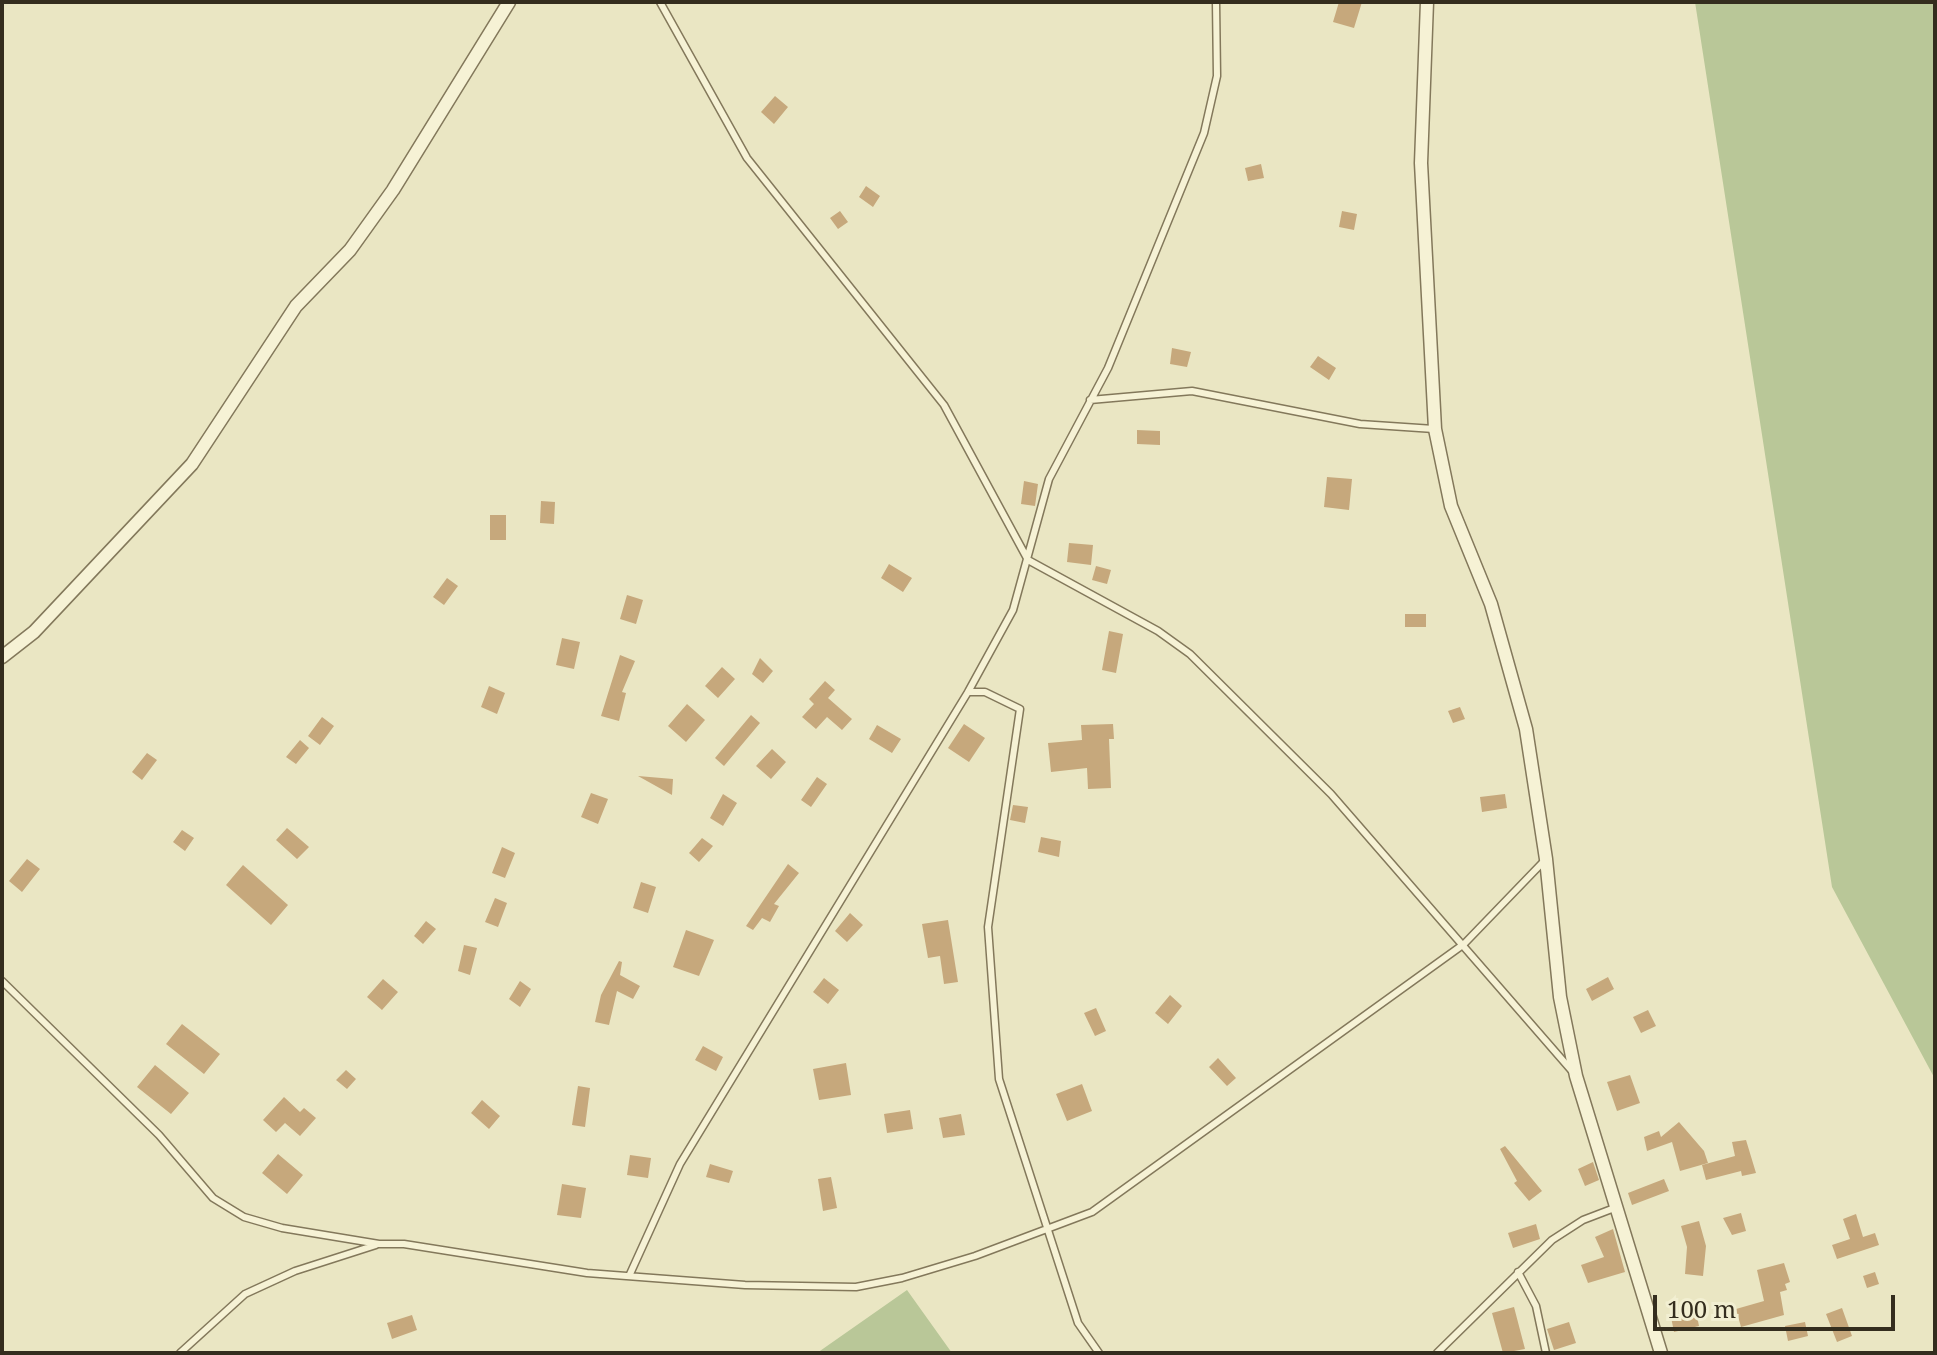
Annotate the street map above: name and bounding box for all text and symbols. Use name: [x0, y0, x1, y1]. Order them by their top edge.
scale bar: [1657, 1279, 1899, 1329]
text: 100 m: [1667, 1292, 1736, 1325]

